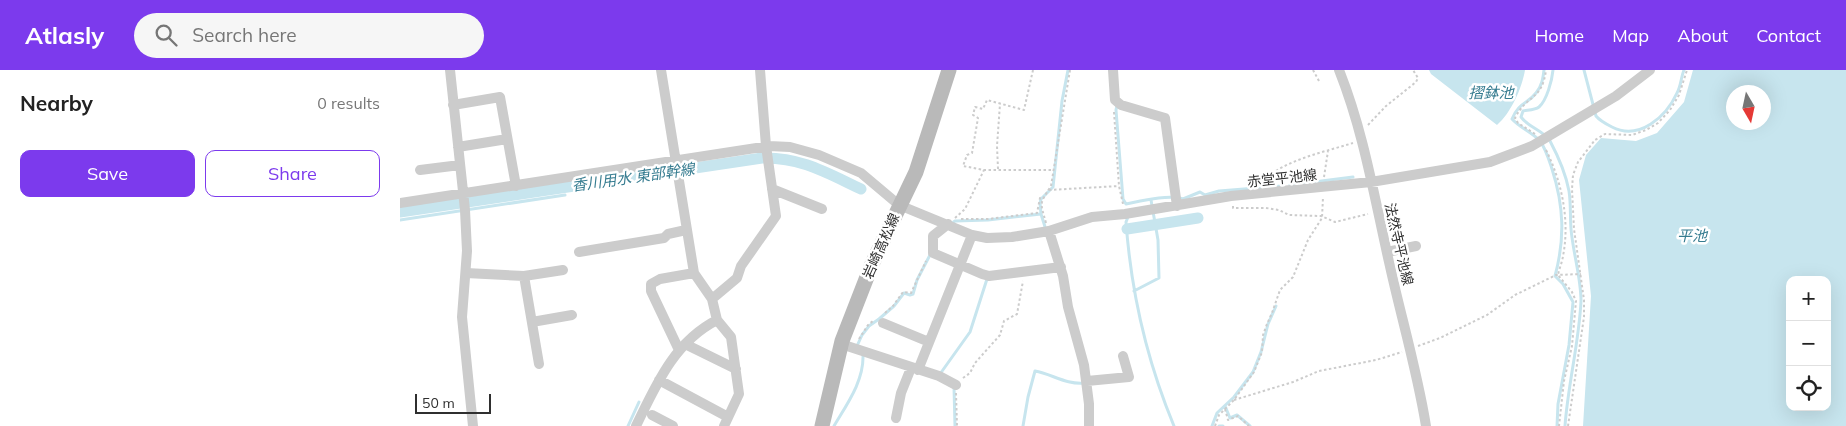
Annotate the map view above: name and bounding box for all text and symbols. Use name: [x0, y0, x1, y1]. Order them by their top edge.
search box: [134, 13, 484, 58]
text: Atlasly: [25, 20, 104, 50]
icon: search: [152, 21, 180, 49]
text: Search here: [192, 23, 297, 47]
text: Home: [1534, 24, 1584, 47]
text: Map: [1612, 24, 1649, 47]
text: About: [1677, 24, 1728, 47]
text: Contact: [1756, 24, 1821, 47]
water label: 摺鉢池: [1468, 83, 1515, 102]
north arrow: [1726, 85, 1771, 130]
text: Nearby: [20, 90, 93, 116]
text: 0 results: [317, 93, 380, 113]
button: Save: [20, 150, 195, 197]
button: Share: [205, 150, 380, 197]
water label: 香川用水 東部幹線: [570, 159, 698, 195]
street label: 赤堂平池線: [1246, 165, 1318, 191]
street label: 法然寺平池線: [1381, 201, 1417, 287]
street label: 岩崎高松線: [859, 210, 903, 282]
water label: 平池: [1677, 226, 1709, 245]
map controls: [1786, 276, 1831, 411]
button: +: [1786, 276, 1831, 321]
button: −: [1786, 321, 1831, 366]
button: locate: [1786, 366, 1831, 411]
scale bar: [415, 391, 491, 414]
text: 50 m: [422, 394, 455, 412]

